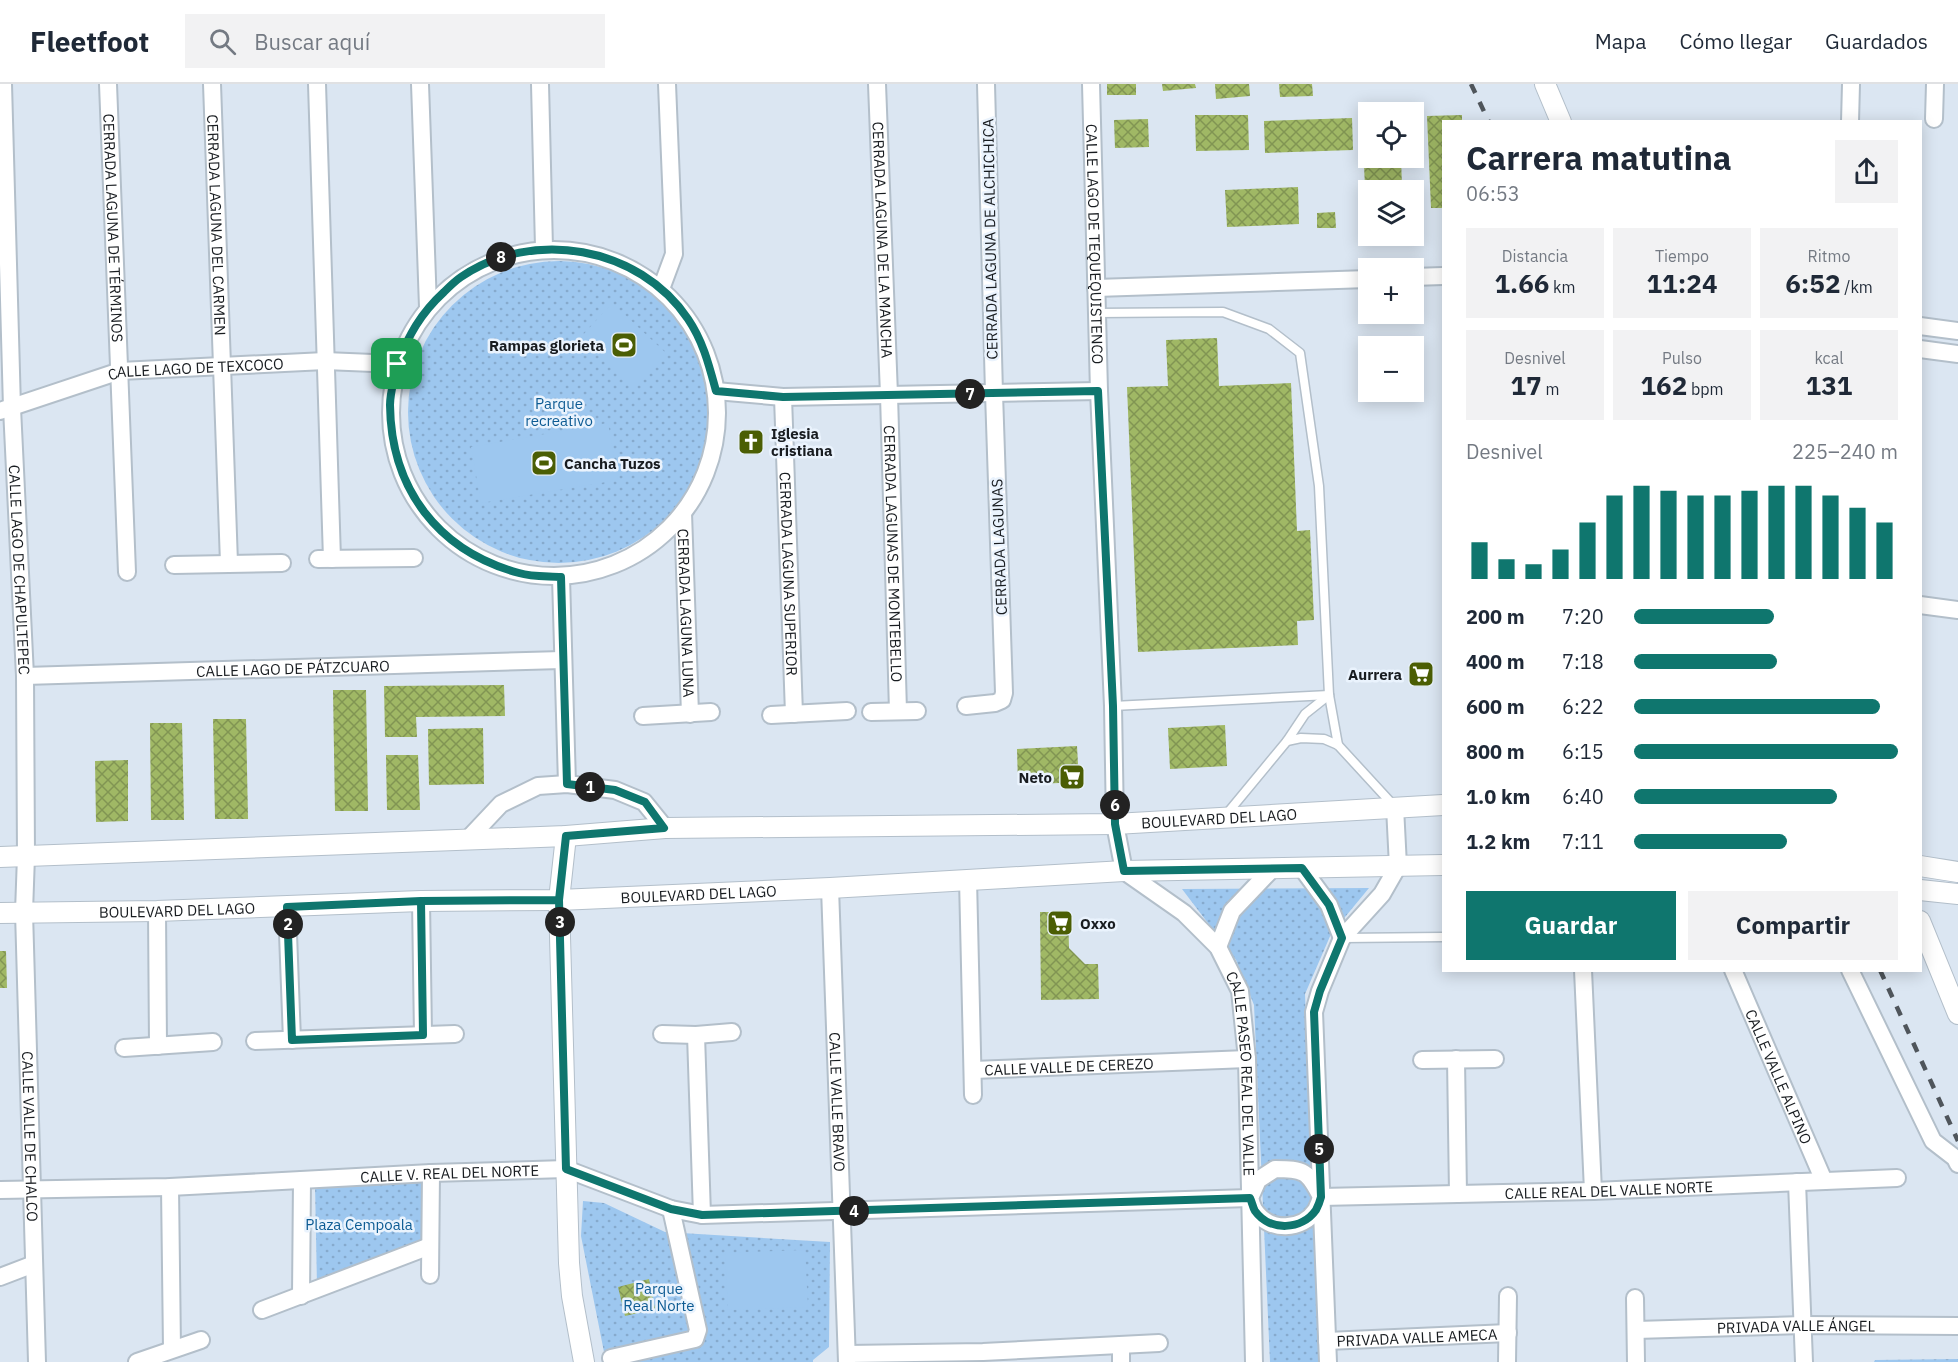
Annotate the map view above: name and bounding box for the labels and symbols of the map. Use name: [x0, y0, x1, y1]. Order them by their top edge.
street label: CERRADA LAGUNA DE TÉRMINOS: [100, 113, 128, 343]
street label: CERRADA LAGUNA DEL CARMEN: [204, 114, 230, 336]
street label: CERRADA LAGUNA DE ALCHICHICA: [978, 118, 1002, 360]
street label: CERRADA LAGUNA DE LA MANCHA: [869, 121, 897, 359]
street label: CALLE LAGO DE TEQUEQUISTENCO: [1083, 124, 1108, 364]
pin: 8: [486, 242, 516, 272]
sports icon: Rampas glorieta: [609, 330, 639, 360]
place label: Rampas glorieta: [489, 336, 604, 355]
pin: [371, 338, 422, 389]
street label: CALLE LAGO DE TEXCOCO: [105, 354, 284, 384]
pin: 7: [955, 379, 985, 409]
park label: Parque recreativo: [525, 394, 593, 430]
place label: Iglesia cristiana: [771, 424, 833, 460]
street label: CERRADA LAGUNAS DE MONTEBELLO: [880, 425, 907, 683]
church icon: Iglesia cristiana: [736, 427, 766, 457]
sports icon: Cancha Tuzos: [529, 448, 559, 478]
place label: Cancha Tuzos: [564, 454, 661, 473]
street label: CALLE LAGO DE CHAPULTEPEC: [5, 464, 34, 675]
street label: CERRADA LAGUNA SUPERIOR: [776, 472, 802, 676]
street label: CERRADA LAGUNAS: [987, 478, 1011, 616]
street label: CERRADA LAGUNA LUNA: [674, 528, 699, 698]
street label: CALLE LAGO DE PÁTZCUARO: [196, 656, 390, 680]
supermarket icon: Aurrera: [1406, 659, 1436, 689]
place label: Aurrera: [1348, 665, 1402, 684]
supermarket icon: Neto: [1057, 762, 1087, 792]
place label: Neto: [1019, 768, 1052, 787]
pin: 1: [575, 772, 605, 802]
pin: 6: [1100, 790, 1130, 820]
street label: BOULEVARD DEL LAGO: [1141, 804, 1298, 832]
street label: BOULEVARD DEL LAGO: [620, 881, 777, 907]
street label: BOULEVARD DEL LAGO: [99, 898, 255, 921]
pin: 3: [545, 907, 575, 937]
supermarket icon: Oxxo: [1045, 908, 1075, 938]
pin: 2: [273, 909, 303, 939]
place label: Oxxo: [1080, 914, 1116, 933]
street label: CALLE PASEO REAL DEL VALLE: [1222, 968, 1259, 1176]
street label: CALLE VALLE ALPINO: [1741, 1006, 1816, 1147]
street label: CALLE VALLE BRAVO: [826, 1032, 850, 1172]
street label: CALLE VALLE DE CHALCO: [19, 1051, 42, 1222]
street label: CALLE VALLE DE CEREZO: [984, 1053, 1154, 1079]
pin: 5: [1304, 1134, 1334, 1164]
street label: CALLE V. REAL DEL NORTE: [360, 1160, 539, 1186]
street label: CALLE REAL DEL VALLE NORTE: [1504, 1176, 1713, 1202]
pin: 4: [839, 1196, 869, 1226]
park label: Plaza Cempoala: [305, 1215, 413, 1234]
park label: Parque Real Norte: [623, 1279, 695, 1315]
street label: PRIVADA VALLE ÁNGEL: [1716, 1315, 1876, 1337]
street label: PRIVADA VALLE AMECA: [1336, 1324, 1498, 1350]

